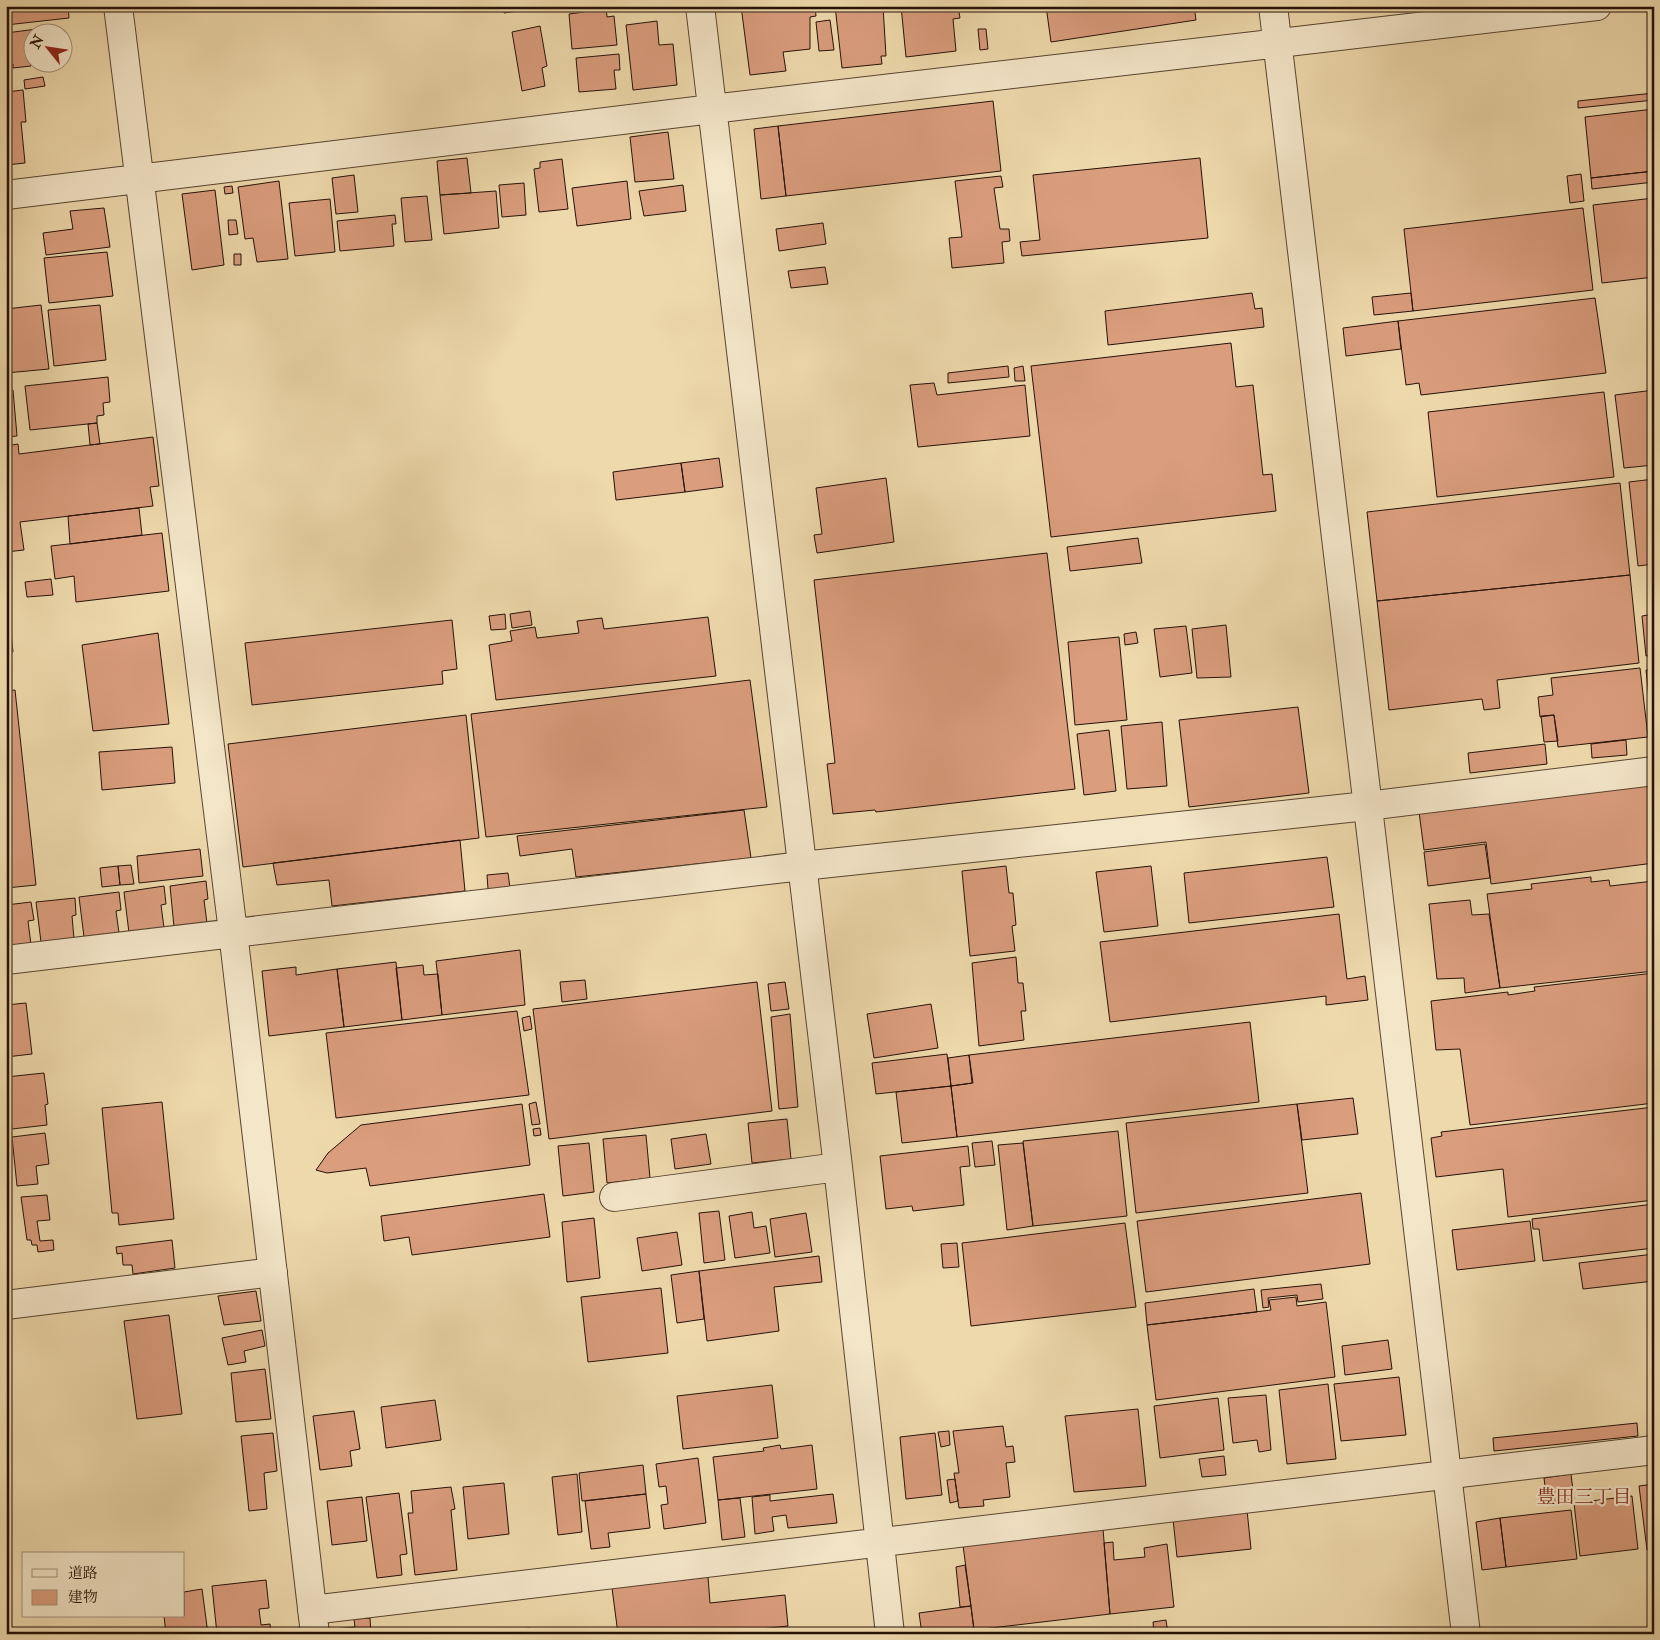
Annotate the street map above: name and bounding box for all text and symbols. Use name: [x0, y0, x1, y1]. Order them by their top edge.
north arrow: [22, 22, 72, 72]
text: N: [26, 32, 48, 52]
district label: 豊田三丁目: [1536, 1485, 1632, 1509]
legend: [22, 1552, 185, 1618]
text: 道路: [68, 1564, 98, 1583]
text: 建物: [68, 1588, 98, 1607]

